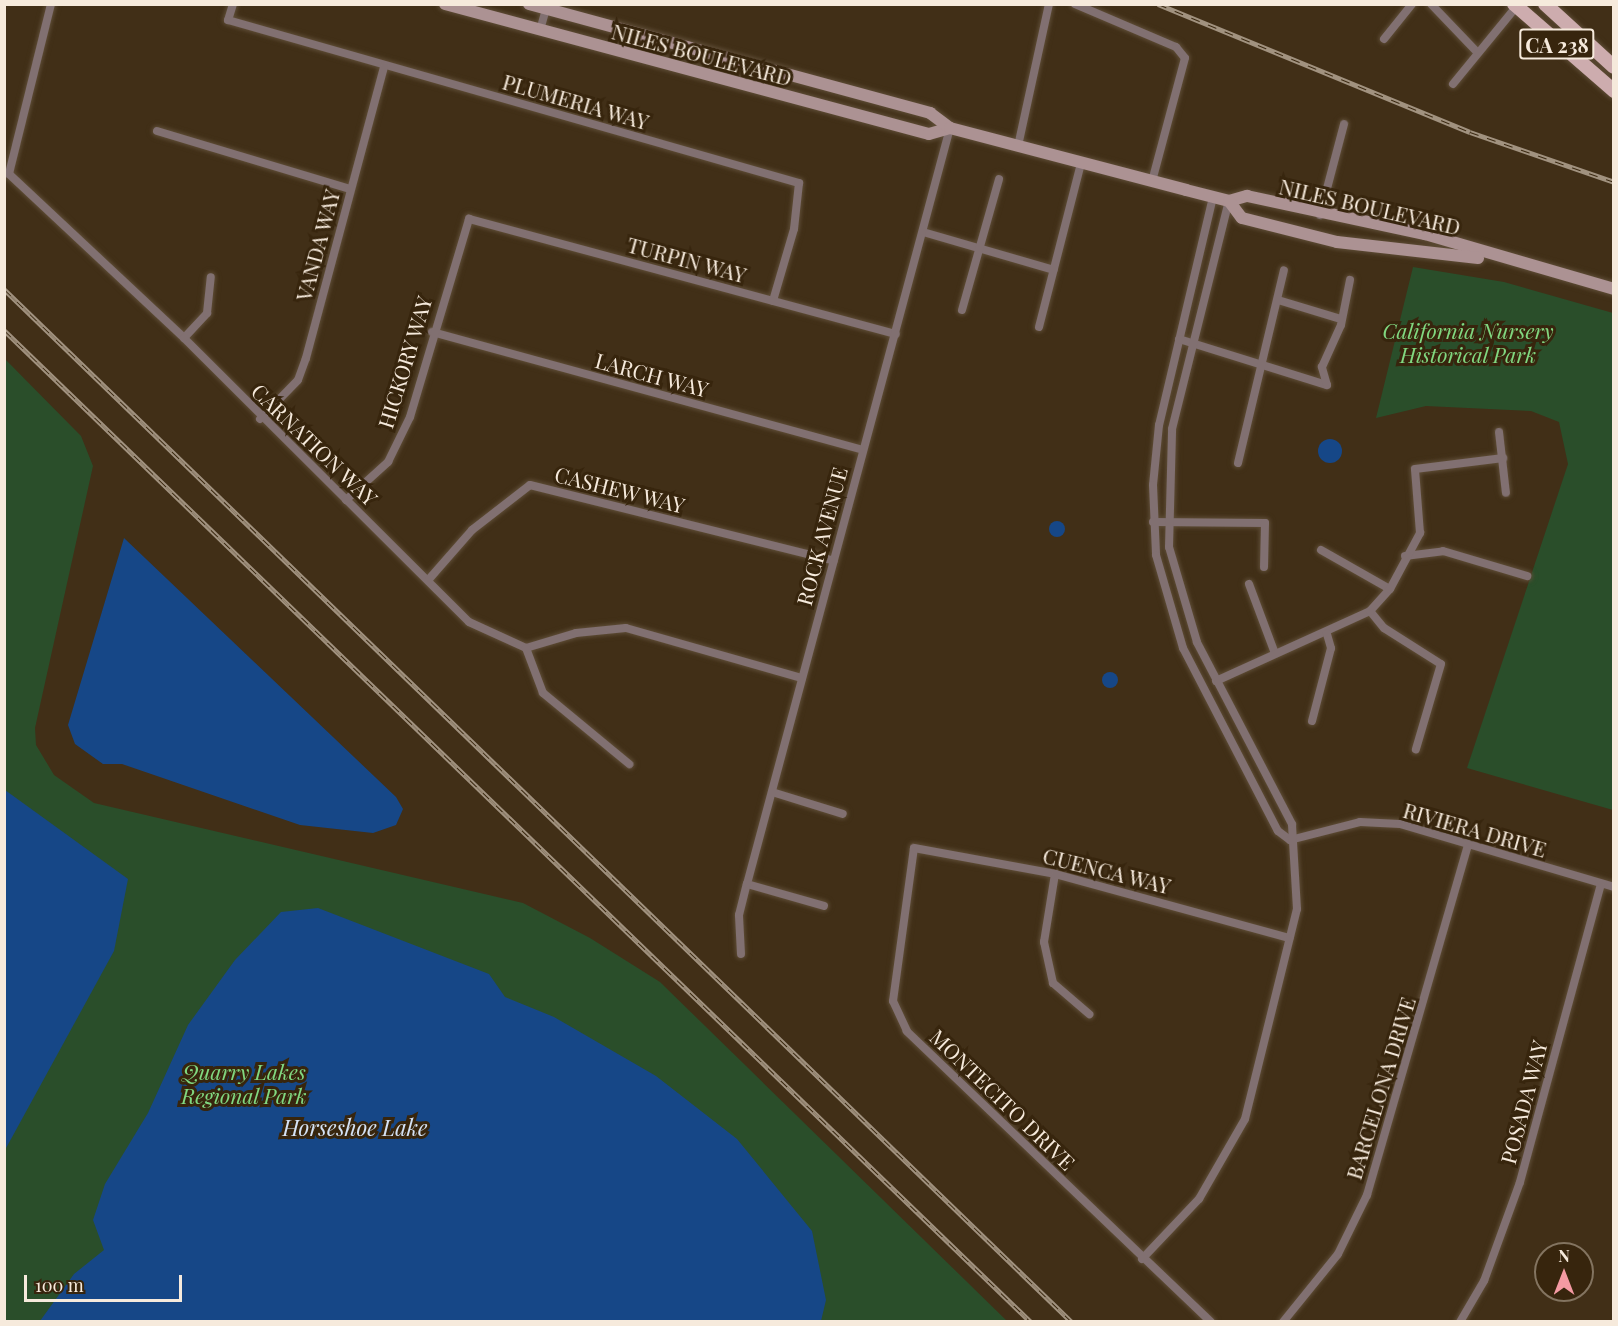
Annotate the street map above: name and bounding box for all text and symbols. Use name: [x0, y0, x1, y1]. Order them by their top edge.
street label: NILES BOULEVARD: [609, 18, 795, 90]
road number: CA 238: [1518, 27, 1596, 61]
street label: PLUMERIA WAY: [500, 68, 652, 134]
street label: NILES BOULEVARD: [1277, 173, 1463, 239]
street label: VANDA WAY: [290, 186, 344, 304]
street label: TURPIN WAY: [624, 231, 750, 287]
street label: HICKORY WAY: [372, 292, 436, 432]
park label: California Nursery Historical Park: [1382, 317, 1554, 367]
street label: LARCH WAY: [592, 347, 712, 401]
street label: CARNATION WAY: [247, 377, 383, 511]
street label: CASHEW WAY: [552, 461, 688, 517]
street label: ROCK AVENUE: [790, 464, 852, 608]
street label: RIVIERA DRIVE: [1401, 797, 1549, 861]
street label: CUENCA WAY: [1040, 842, 1174, 898]
street label: BARCELONA DRIVE: [1340, 994, 1420, 1182]
street label: MONTECITO DRIVE: [925, 1023, 1081, 1175]
street label: POSADA WAY: [1494, 1037, 1552, 1167]
park label: Quarry Lakes Regional Park: [181, 1058, 307, 1108]
water label: Horseshoe Lake: [282, 1115, 428, 1141]
north arrow: [1534, 1242, 1594, 1302]
text: N: [1558, 1245, 1570, 1266]
scale bar: [27, 1263, 184, 1301]
text: 100 m: [35, 1273, 84, 1297]

